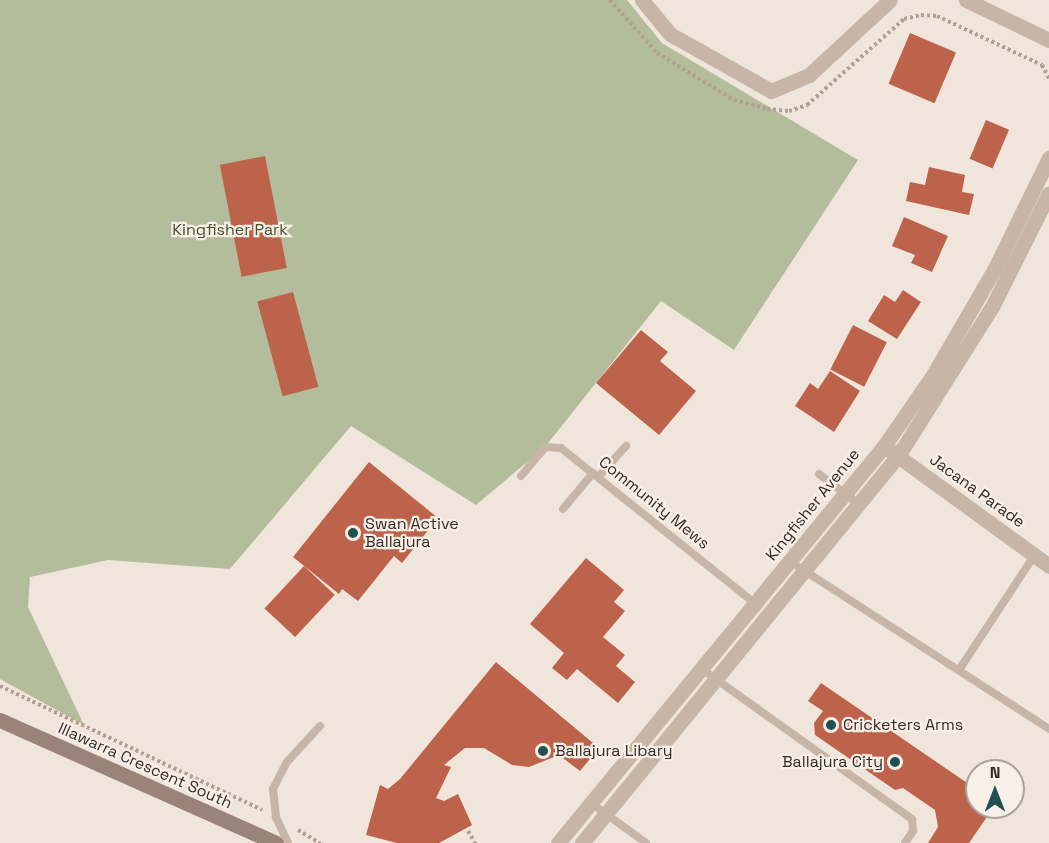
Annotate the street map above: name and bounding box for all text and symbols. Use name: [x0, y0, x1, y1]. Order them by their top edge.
park label: Kingfisher Park: [172, 220, 288, 240]
street label: Kingfisher Avenue: [762, 445, 864, 565]
street label: Jacana Parade: [926, 450, 1028, 532]
street label: Community Mews: [595, 453, 713, 553]
place label: Swan Active Ballajura: [365, 514, 459, 552]
marker: Swan Active Ballajura: [346, 526, 360, 540]
place label: Cricketers Arms: [843, 715, 963, 735]
marker: Cricketers Arms: [824, 718, 838, 732]
street label: Illawarra Crescent South: [55, 719, 235, 813]
place label: Ballajura Libary: [555, 741, 673, 761]
marker: Ballajura Libary: [536, 744, 550, 758]
place label: Ballajura City: [782, 752, 883, 772]
marker: Ballajura City: [888, 755, 902, 769]
north arrow: [965, 759, 1025, 819]
text: N: [990, 762, 1000, 783]

